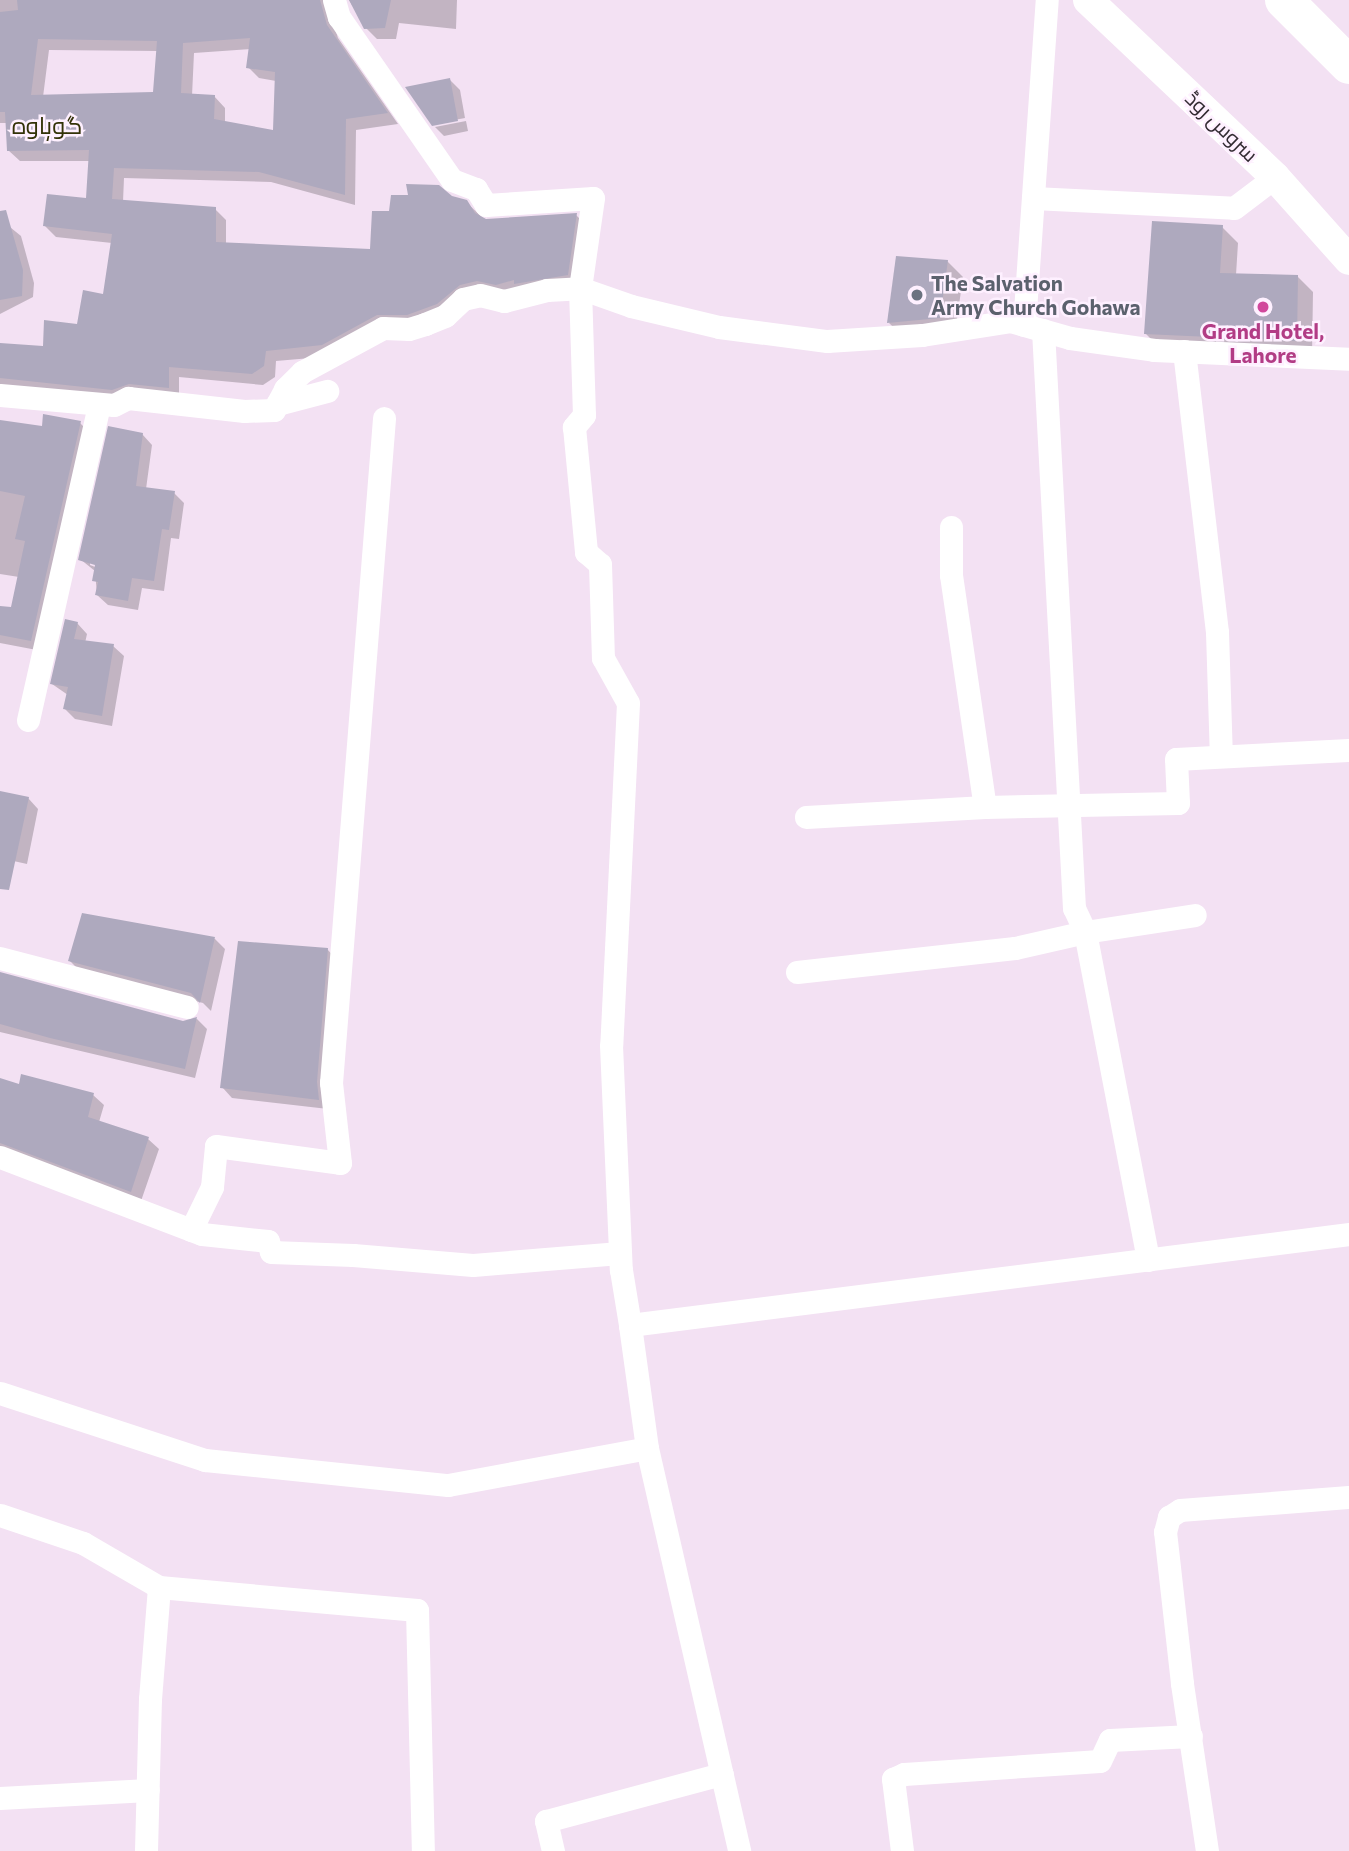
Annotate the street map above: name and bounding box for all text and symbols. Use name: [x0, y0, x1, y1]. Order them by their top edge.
street label: سروس روڈ: [1180, 85, 1264, 167]
district label: گوہاوہ: [12, 111, 82, 139]
place label: The Salvation Army Church Gohawa: [931, 270, 1141, 320]
marker: The Salvation Army Church Gohawa: [909, 287, 925, 303]
marker: Grand Hotel, Lahore: [1255, 299, 1271, 315]
place label: Grand Hotel, Lahore: [1202, 318, 1324, 368]

